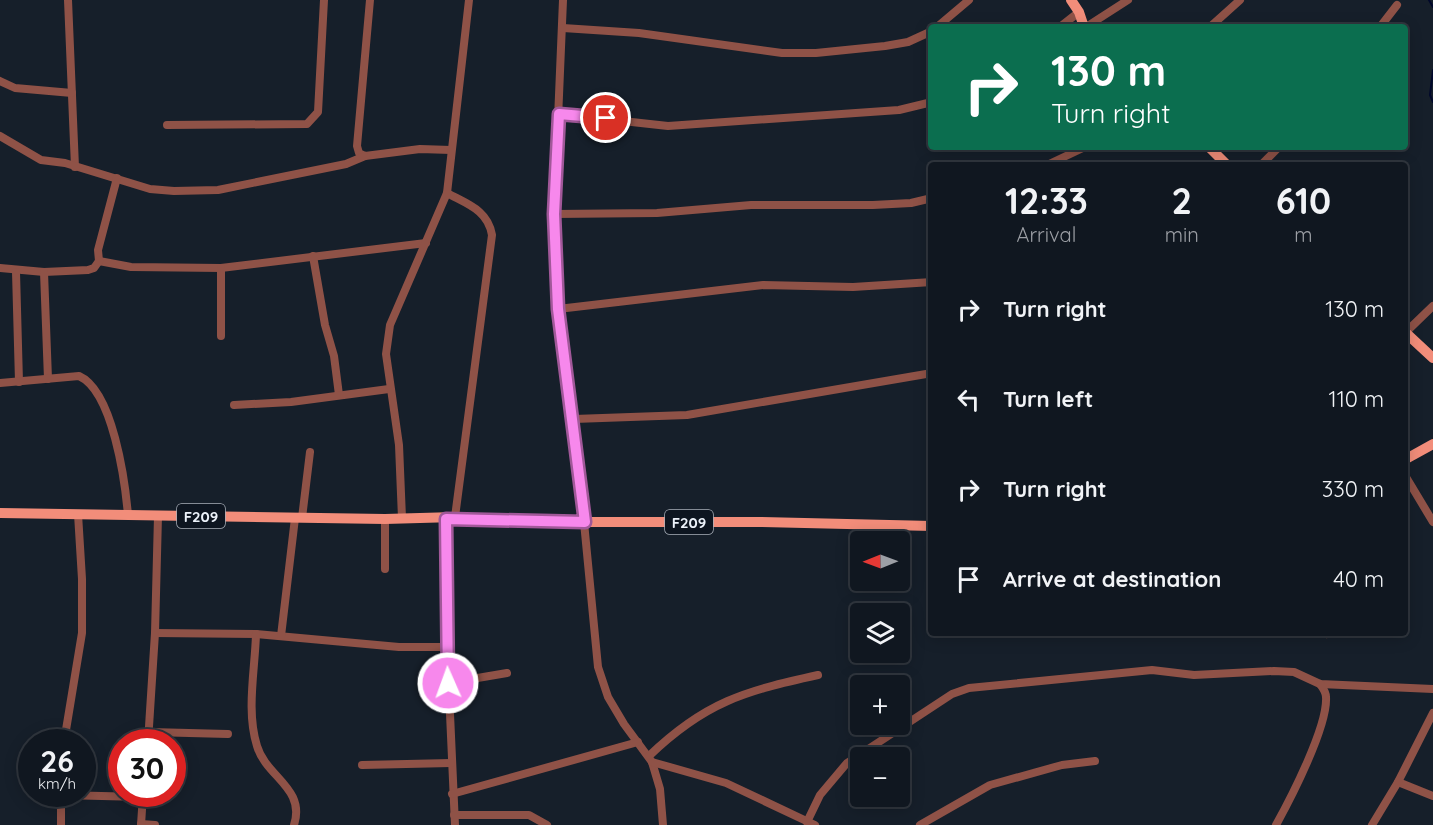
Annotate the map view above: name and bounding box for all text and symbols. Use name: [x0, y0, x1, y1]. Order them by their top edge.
text: 130 m: [1051, 44, 1166, 97]
icon: right: [952, 48, 1030, 126]
pin: [580, 92, 631, 143]
text: Turn right: [1051, 96, 1170, 130]
icon: arrive: [589, 101, 622, 134]
text: 12:33: [1005, 178, 1088, 223]
text: 2: [1172, 178, 1192, 223]
text: 610: [1276, 178, 1331, 223]
text: Arrival: [1016, 222, 1076, 247]
text: min: [1165, 222, 1199, 247]
text: m: [1294, 222, 1313, 247]
icon: right: [952, 293, 985, 326]
text: Turn right: [1003, 295, 1107, 323]
text: 130 m: [1325, 295, 1384, 323]
icon: left: [952, 383, 985, 416]
text: Turn left: [1003, 385, 1093, 413]
text: 110 m: [1329, 385, 1384, 413]
icon: right: [952, 473, 985, 506]
text: Turn right: [1003, 475, 1107, 503]
text: 330 m: [1322, 475, 1384, 503]
road number: F209: [177, 504, 225, 528]
road number: F209: [665, 510, 713, 534]
north arrow: [850, 531, 910, 591]
map controls: [850, 531, 910, 807]
icon: arrive: [952, 563, 985, 596]
text: Arrive at destination: [1003, 565, 1221, 593]
text: 40 m: [1333, 565, 1384, 593]
button: layers: [850, 603, 910, 663]
position arrow: [416, 651, 480, 715]
button: +: [850, 675, 910, 735]
speed limit sign: 30: [108, 729, 186, 807]
text: 26: [40, 742, 74, 780]
button: −: [850, 747, 910, 807]
text: km/h: [38, 774, 76, 793]

